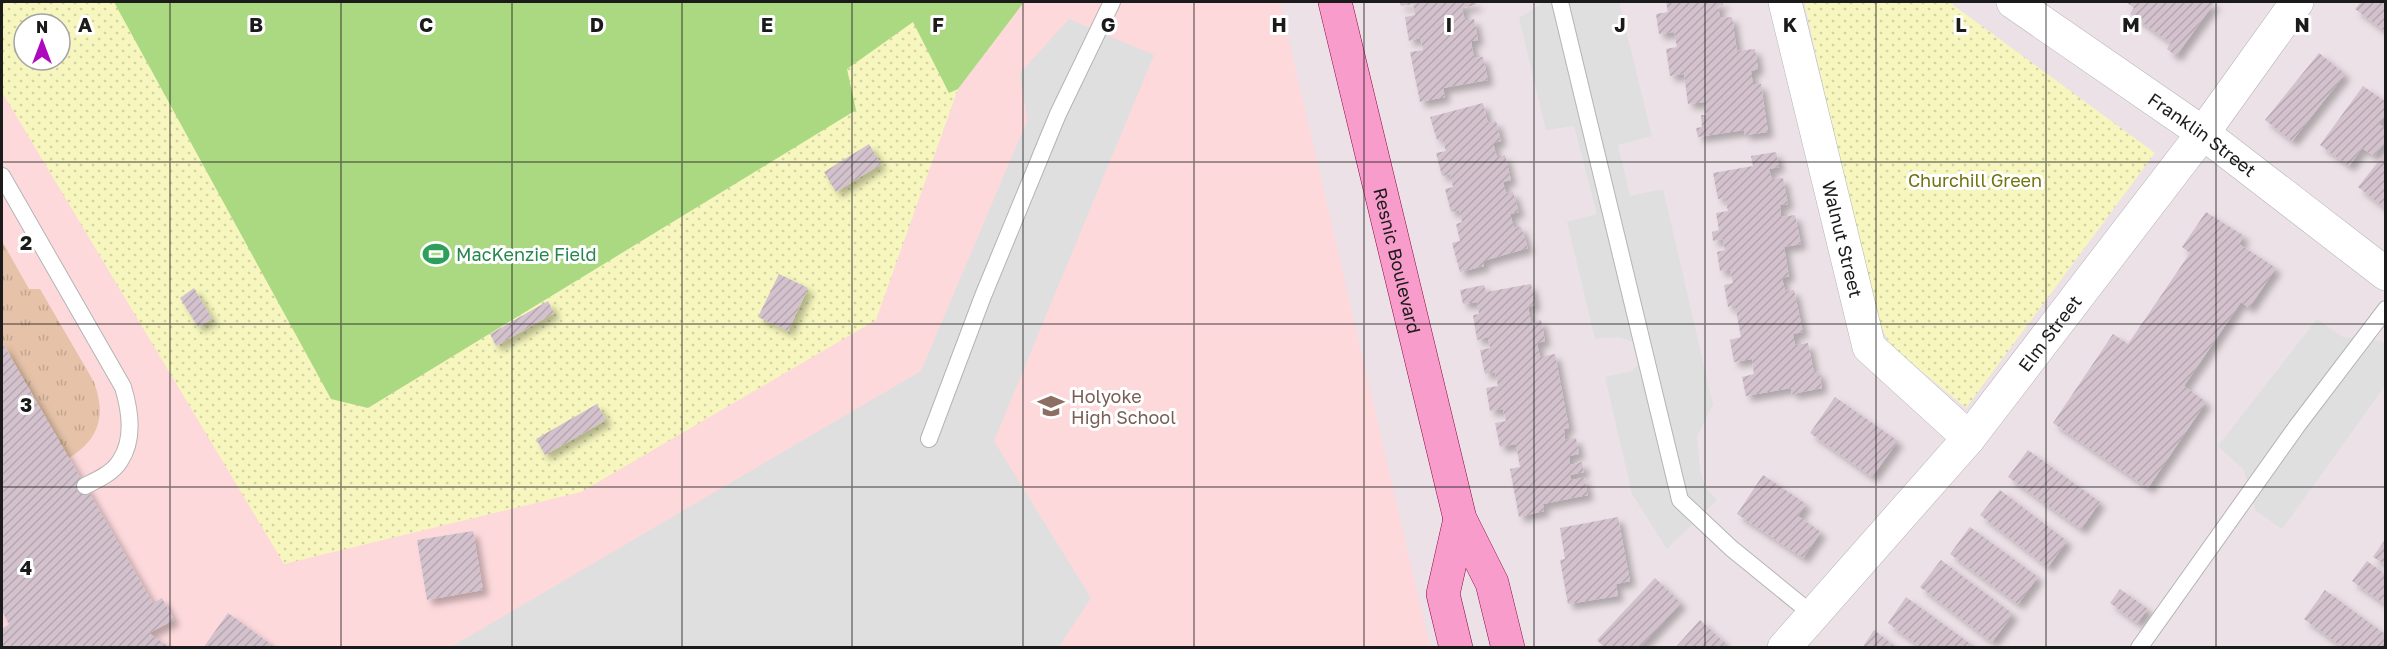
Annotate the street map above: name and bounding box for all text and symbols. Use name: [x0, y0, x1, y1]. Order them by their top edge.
north arrow: [12, 12, 72, 72]
text: A: [78, 12, 92, 36]
text: B: [249, 12, 263, 36]
text: C: [419, 12, 433, 36]
text: D: [590, 12, 604, 36]
text: E: [761, 12, 773, 36]
text: F: [932, 12, 944, 36]
text: G: [1101, 12, 1115, 36]
text: H: [1271, 12, 1287, 36]
text: I: [1446, 12, 1452, 36]
text: J: [1614, 12, 1626, 36]
text: K: [1783, 12, 1798, 36]
text: L: [1955, 12, 1967, 36]
text: M: [2122, 12, 2140, 36]
text: N: [2294, 12, 2310, 36]
text: N: [36, 17, 48, 37]
street label: Franklin Street: [2144, 88, 2261, 181]
park label: Churchill Green: [1908, 169, 2042, 191]
street label: Walnut Street: [1818, 178, 1868, 300]
street label: Resnic Boulevard: [1369, 185, 1426, 336]
text: 2: [20, 230, 32, 254]
sports icon: MacKenzie Field: [421, 239, 451, 269]
place label: MacKenzie Field: [456, 243, 597, 265]
street label: Elm Street: [2013, 291, 2086, 376]
place label: Holyoke High School: [1071, 385, 1176, 428]
school or university icon: Holyoke High School: [1036, 391, 1066, 421]
text: 3: [20, 392, 32, 416]
text: 4: [20, 555, 32, 579]

